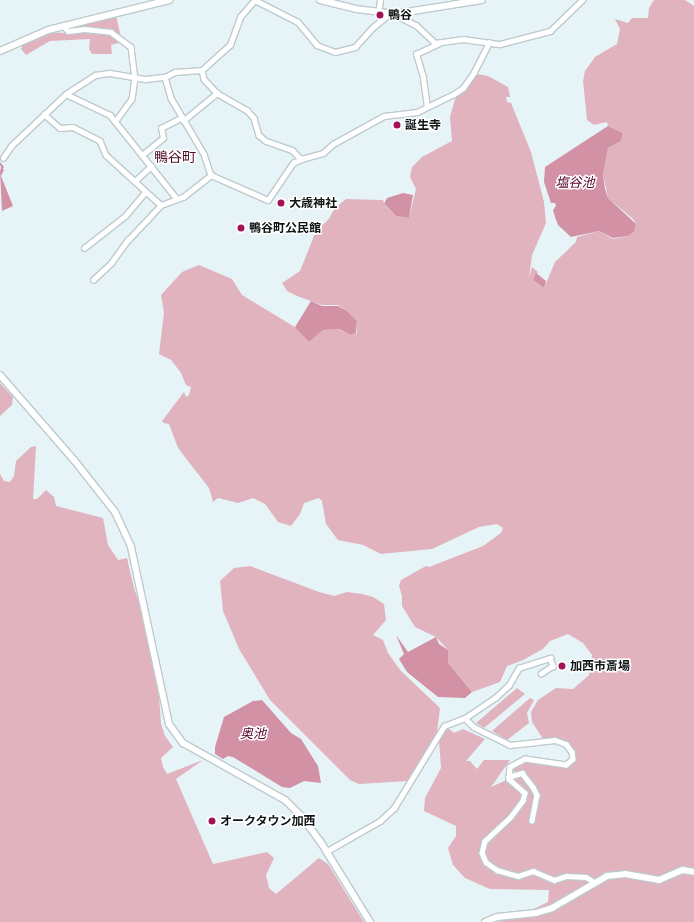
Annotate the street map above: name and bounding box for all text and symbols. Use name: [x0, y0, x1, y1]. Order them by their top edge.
place label: 鴨谷: [388, 8, 412, 22]
marker: 鴨谷: [375, 10, 385, 20]
place label: 誕生寺: [405, 118, 441, 132]
marker: 誕生寺: [392, 120, 402, 130]
district label: 鴨谷町: [154, 149, 196, 165]
water label: 塩谷池: [556, 175, 594, 191]
place label: 大歳神社: [289, 196, 337, 210]
marker: 大歳神社: [276, 198, 286, 208]
place label: 鴨谷町公民館: [249, 221, 321, 235]
marker: 鴨谷町公民館: [236, 223, 246, 233]
place label: 加西市斎場: [570, 659, 630, 673]
marker: 加西市斎場: [557, 661, 567, 671]
water label: 奥池: [240, 726, 266, 742]
place label: オークタウン加西: [220, 814, 316, 828]
marker: オークタウン加西: [207, 816, 217, 826]

